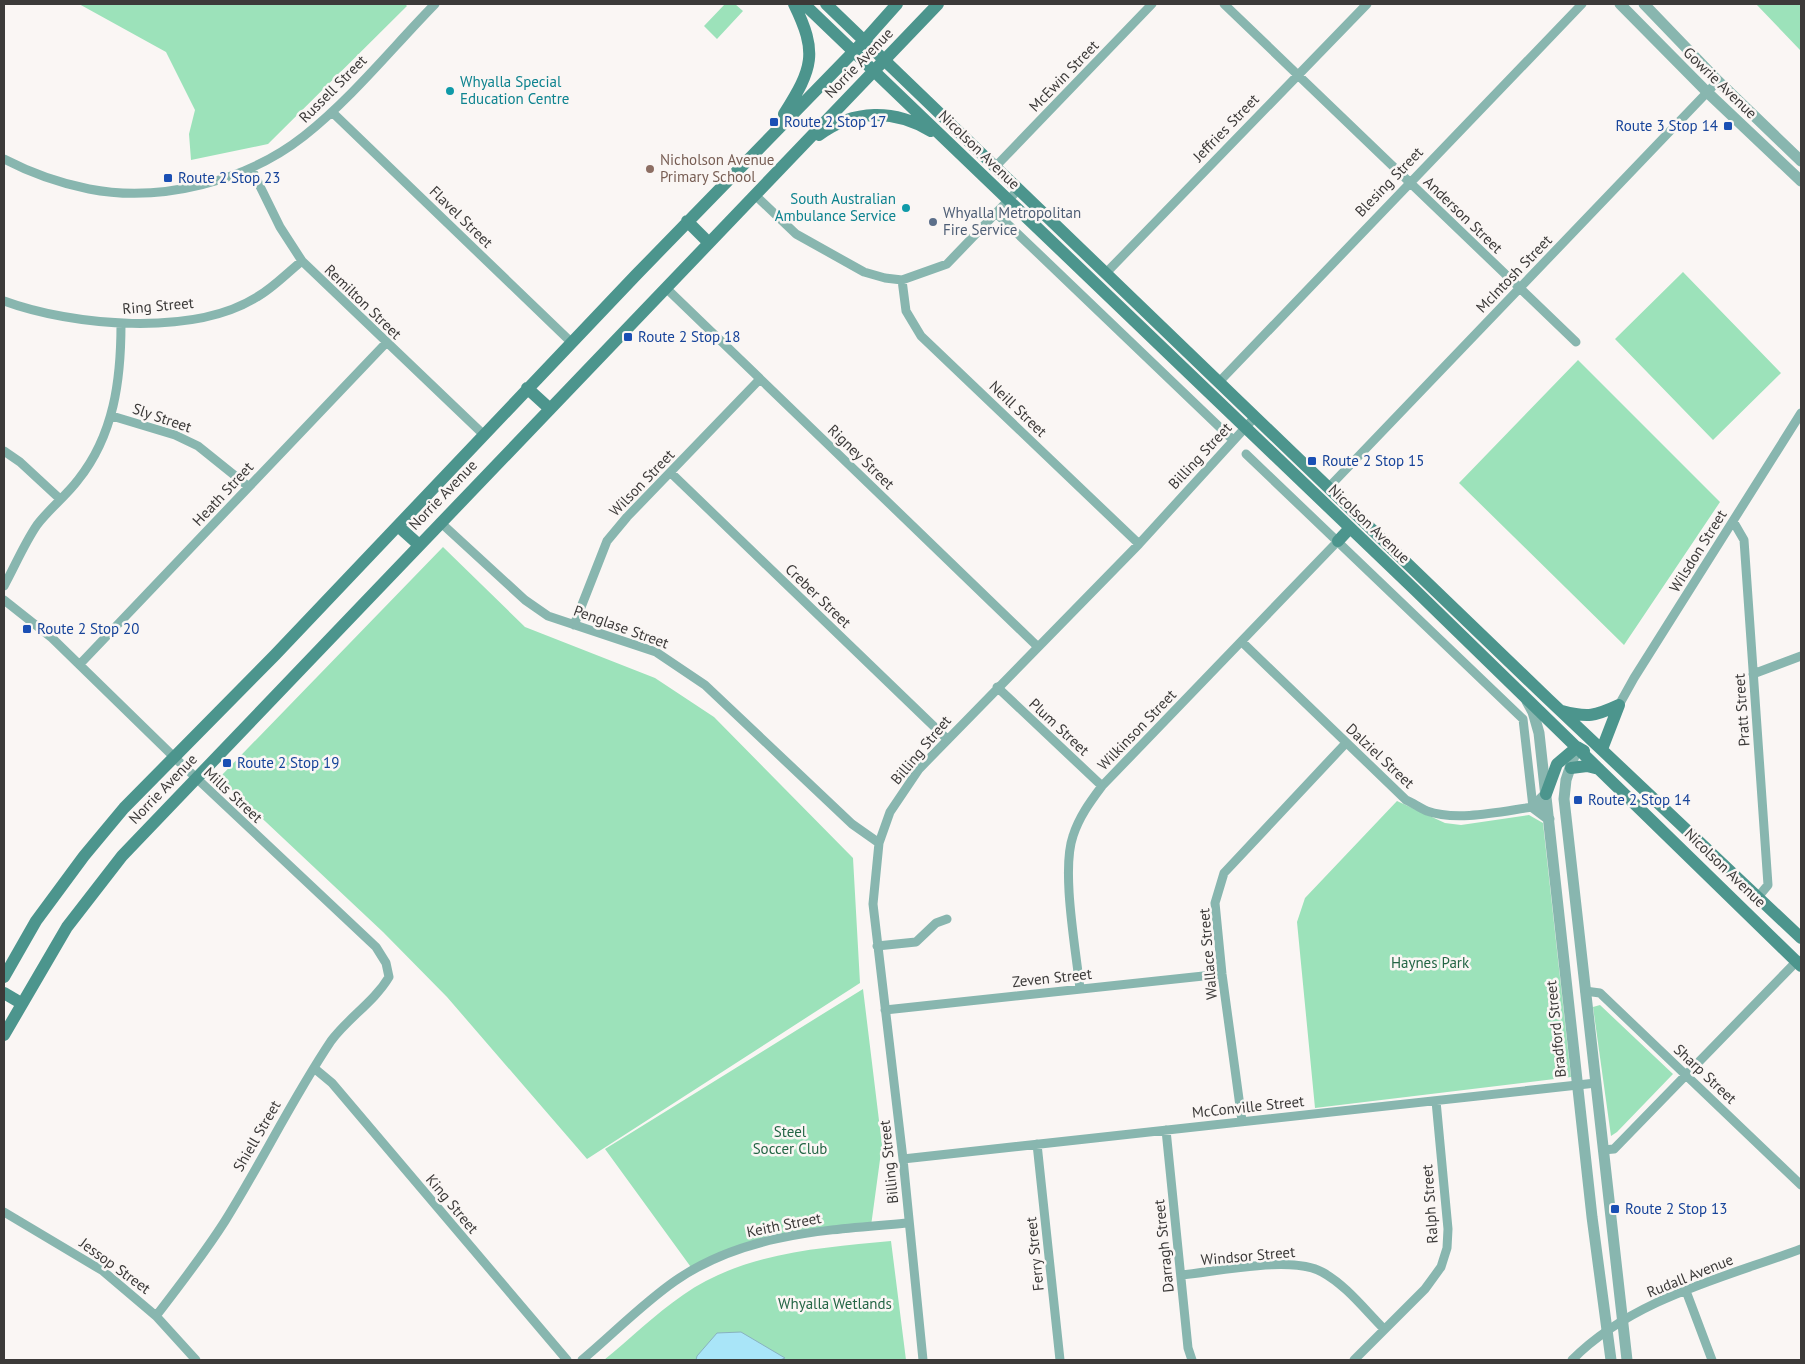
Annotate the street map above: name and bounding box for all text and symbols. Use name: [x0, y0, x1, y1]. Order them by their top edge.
street label: Norrie Avenue: [820, 24, 897, 102]
street label: McEwin Street: [1025, 36, 1103, 115]
street label: Gowrie Avenue: [1680, 43, 1761, 123]
street label: Russell Street: [295, 51, 371, 127]
place label: Whyalla Special Education Centre: [460, 72, 569, 108]
marker: Whyalla Special Education Centre: [444, 85, 456, 97]
street label: Jeffries Street: [1188, 90, 1263, 166]
street label: Nicolson Avenue: [935, 106, 1024, 193]
place label: Route 2 Stop 17: [784, 112, 886, 131]
marker: Route 2 Stop 17: [768, 116, 780, 128]
place label: Route 3 Stop 14: [1616, 116, 1718, 135]
marker: Route 3 Stop 14: [1722, 120, 1734, 132]
street label: Blesing Street: [1351, 143, 1427, 221]
place label: Nicholson Avenue Primary School: [660, 150, 774, 186]
marker: Nicholson Avenue Primary School: [644, 163, 656, 175]
place label: Route 2 Stop 23: [178, 168, 280, 187]
marker: Route 2 Stop 23: [162, 172, 174, 184]
street label: Anderson Street: [1420, 172, 1507, 257]
street label: Flavel Street: [426, 182, 497, 252]
place label: South Australian Ambulance Service: [775, 189, 896, 225]
marker: South Australian Ambulance Service: [900, 202, 912, 214]
place label: Whyalla Metropolitan Fire Service: [943, 203, 1081, 239]
marker: Whyalla Metropolitan Fire Service: [927, 216, 939, 228]
street label: McIntosh Street: [1472, 231, 1556, 317]
street label: Remilton Street: [321, 260, 406, 343]
street label: Ring Street: [121, 293, 194, 318]
place label: Route 2 Stop 18: [638, 327, 740, 346]
marker: Route 2 Stop 18: [622, 331, 634, 343]
street label: Neill Street: [986, 377, 1051, 441]
street label: Sly Street: [130, 399, 194, 436]
street label: Billing Street: [1164, 418, 1235, 493]
street label: Rigney Street: [824, 420, 899, 493]
street label: Wilson Street: [605, 445, 678, 520]
place label: Route 2 Stop 15: [1322, 451, 1424, 470]
marker: Route 2 Stop 15: [1306, 455, 1318, 467]
street label: Norrie Avenue: [404, 456, 481, 534]
street label: Heath Street: [188, 458, 257, 530]
street label: Nicolson Avenue: [1325, 480, 1414, 567]
street label: Wilsdon Street: [1665, 506, 1730, 596]
street label: Creber Street: [781, 560, 855, 632]
street label: Penglase Street: [571, 601, 671, 653]
place label: Route 2 Stop 20: [37, 619, 139, 638]
marker: Route 2 Stop 20: [21, 623, 33, 635]
street label: Pratt Street: [1729, 673, 1754, 747]
street label: Wilkinson Street: [1093, 685, 1180, 774]
street label: Plum Street: [1025, 694, 1093, 759]
street label: Billing Street: [886, 711, 955, 788]
street label: Dalziel Street: [1342, 719, 1419, 792]
street label: Norrie Avenue: [124, 750, 201, 828]
place label: Route 2 Stop 19: [237, 753, 339, 772]
marker: Route 2 Stop 19: [221, 757, 233, 769]
street label: Mills Street: [200, 763, 267, 827]
place label: Route 2 Stop 14: [1588, 790, 1690, 809]
marker: Route 2 Stop 14: [1572, 794, 1584, 806]
street label: Nicolson Avenue: [1681, 824, 1770, 911]
street label: Wallace Street: [1194, 907, 1221, 1001]
park label: Haynes Park: [1391, 953, 1470, 972]
street label: Zeven Street: [1011, 964, 1093, 991]
street label: Bradford Street: [1541, 980, 1570, 1079]
street label: Sharp Street: [1670, 1040, 1741, 1108]
street label: McConville Street: [1191, 1091, 1305, 1122]
street label: Shiell Street: [229, 1097, 285, 1175]
street label: Billing Street: [875, 1119, 902, 1205]
park label: Steel Soccer Club: [753, 1122, 827, 1158]
street label: Ralph Street: [1417, 1164, 1442, 1244]
street label: King Street: [422, 1170, 483, 1237]
street label: Darragh Street: [1149, 1199, 1178, 1294]
place label: Route 2 Stop 13: [1625, 1199, 1727, 1218]
marker: Route 2 Stop 13: [1609, 1203, 1621, 1215]
street label: Keith Street: [745, 1208, 823, 1241]
street label: Ferry Street: [1021, 1216, 1048, 1292]
street label: Jessop Street: [75, 1233, 154, 1298]
street label: Windsor Street: [1200, 1242, 1296, 1269]
street label: Rudall Avenue: [1644, 1250, 1736, 1301]
park label: Whyalla Wetlands: [778, 1294, 892, 1313]

